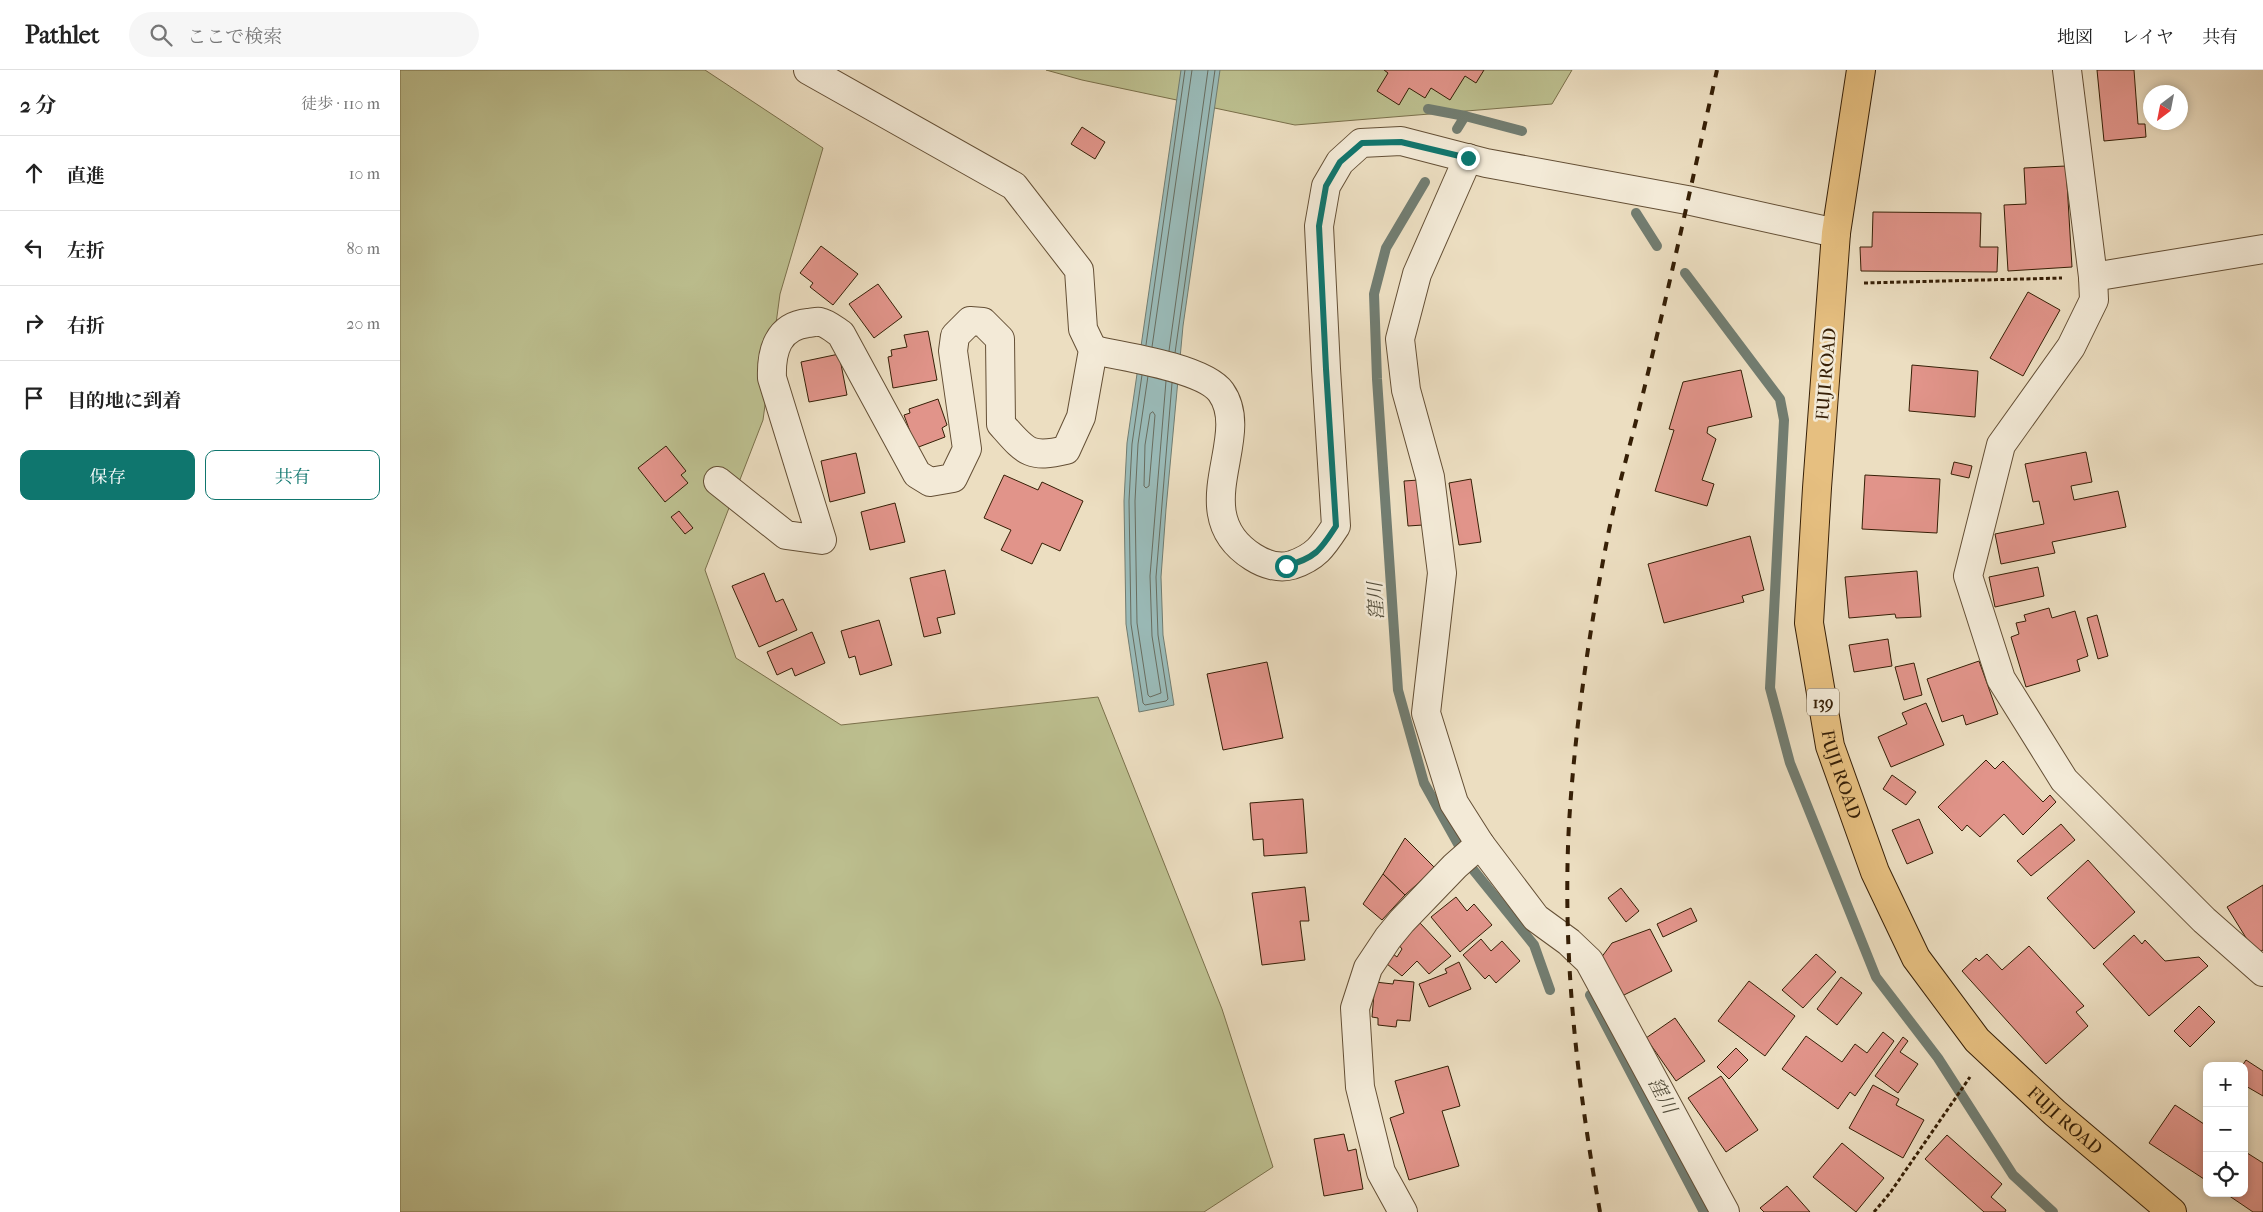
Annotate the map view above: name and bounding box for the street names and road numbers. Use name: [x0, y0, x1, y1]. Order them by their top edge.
street label: FUJI ROAD: [1812, 327, 1841, 421]
road number: 139: [1807, 688, 1839, 716]
street label: FUJI ROAD: [1816, 728, 1865, 822]
street label: FUJI ROAD: [2022, 1082, 2106, 1159]

